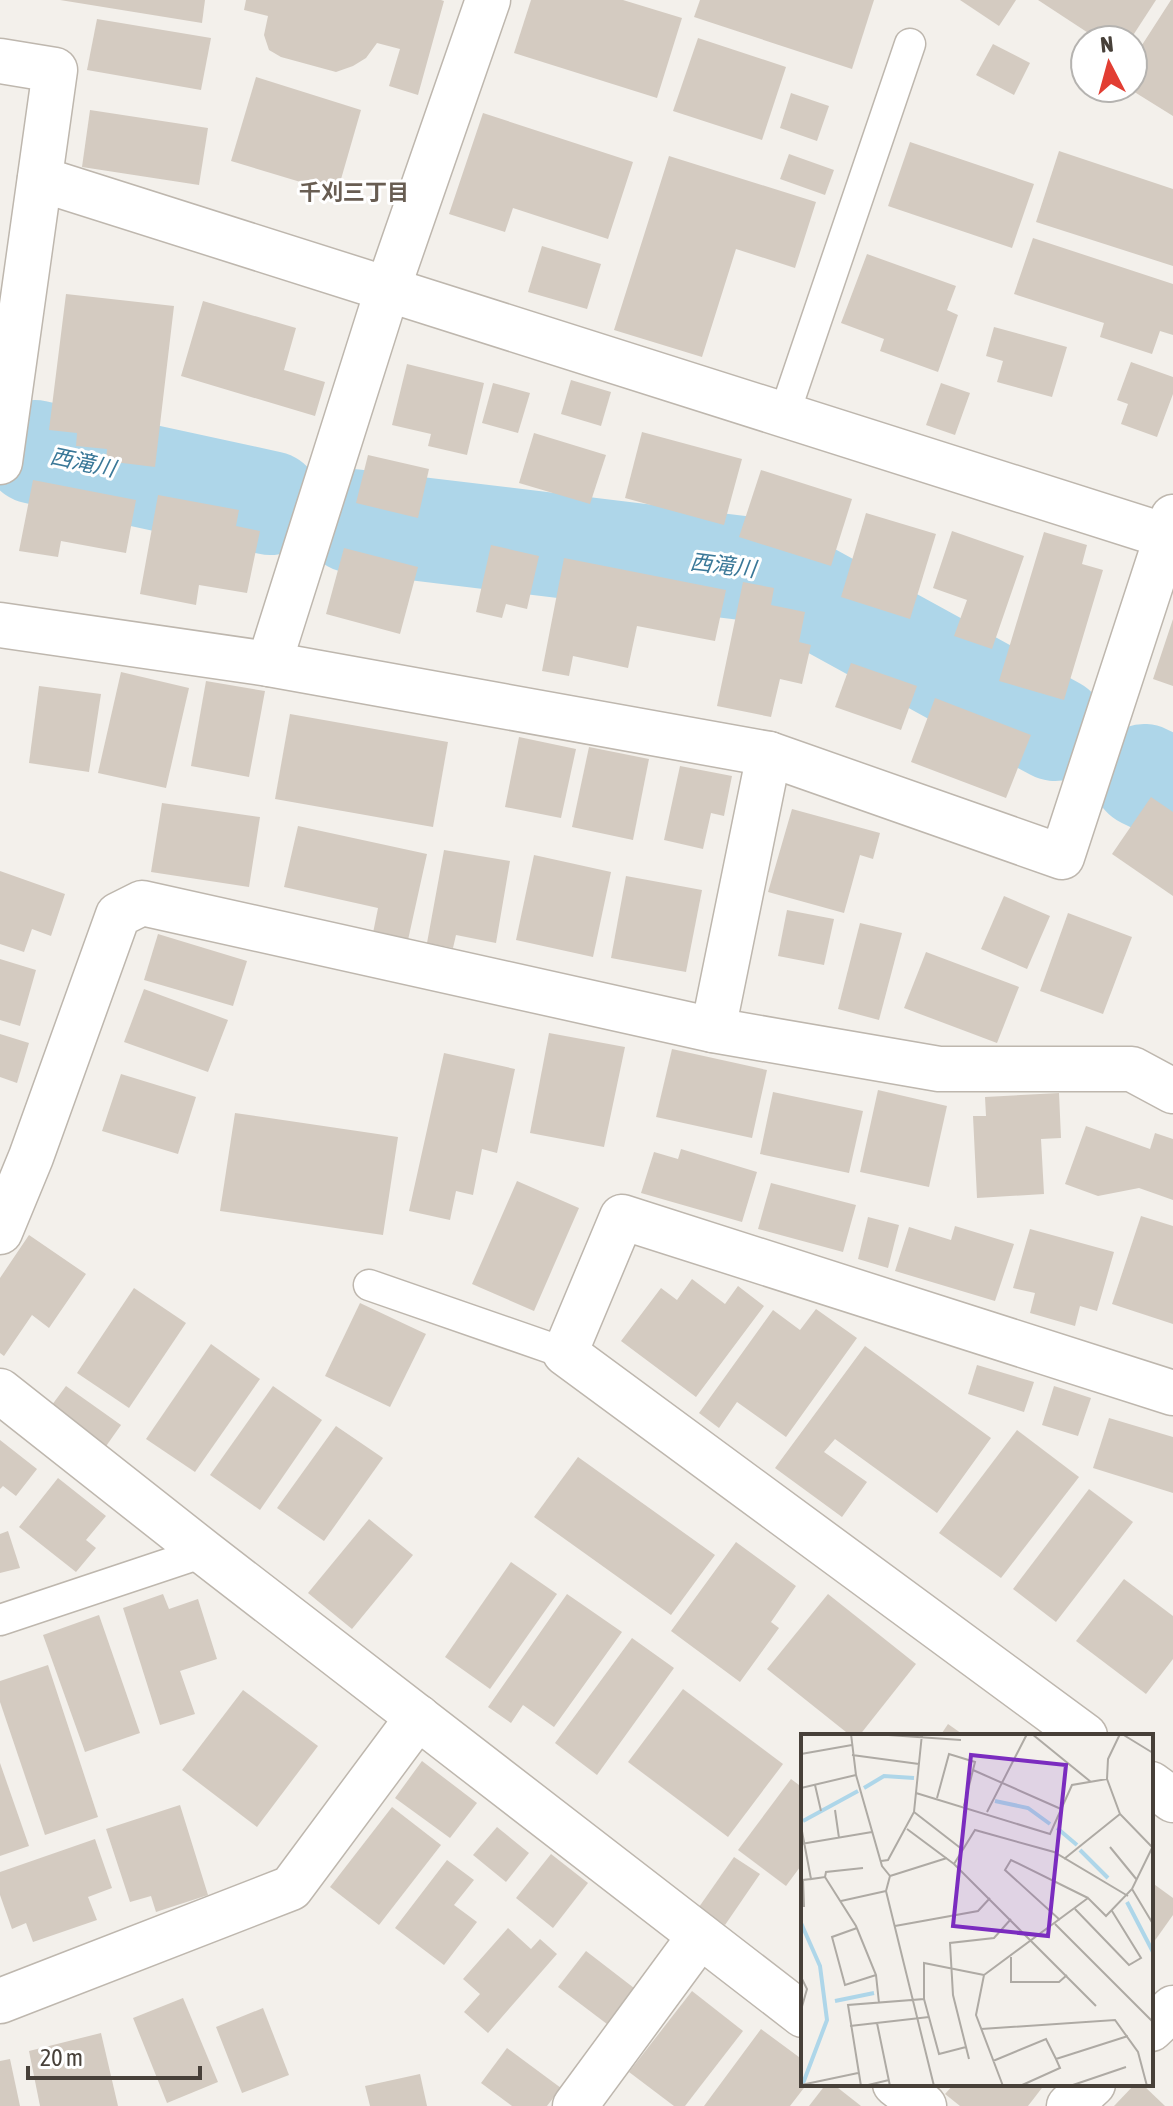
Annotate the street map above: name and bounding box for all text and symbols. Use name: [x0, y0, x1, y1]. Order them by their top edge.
north arrow: [1069, 24, 1149, 104]
text: N: [1099, 31, 1115, 58]
district label: 千刈三丁目: [299, 179, 409, 205]
water label: 西滝川: [48, 442, 120, 482]
water label: 西滝川: [689, 548, 759, 582]
inset map: [801, 1734, 1153, 2086]
scale bar: [28, 2030, 200, 2080]
text: 20 m: [40, 2044, 83, 2071]

